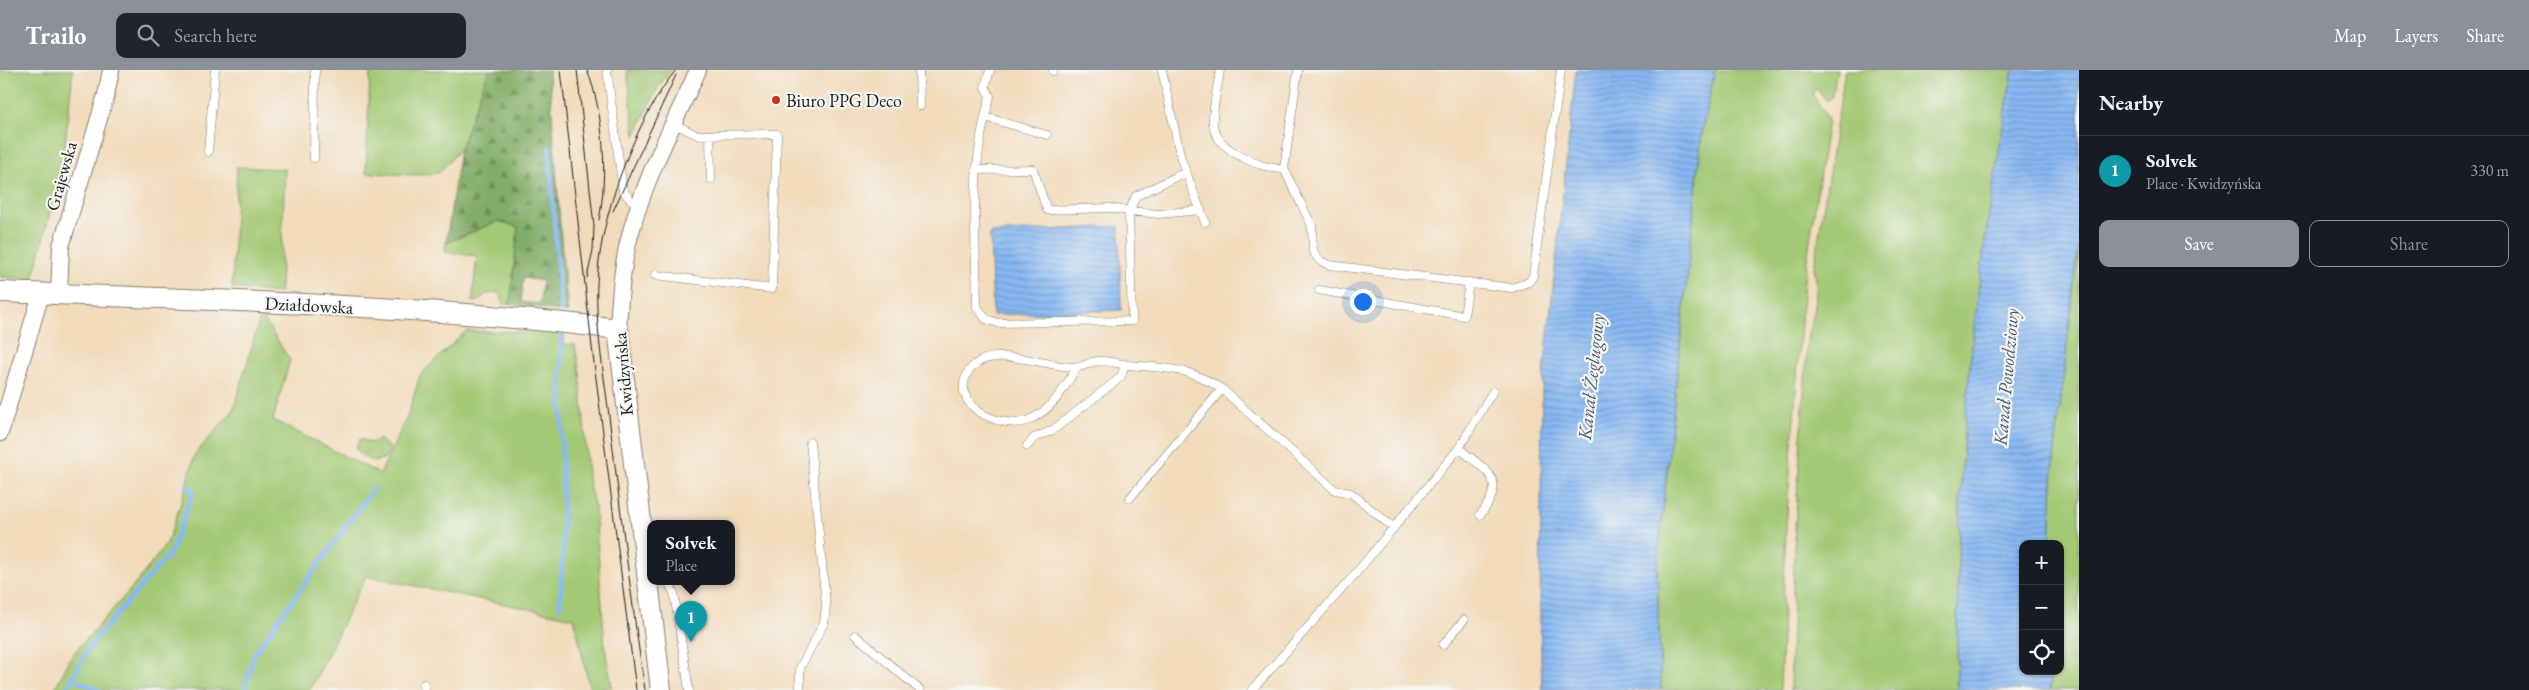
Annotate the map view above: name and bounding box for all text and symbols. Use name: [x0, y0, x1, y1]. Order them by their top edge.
search box: [116, 13, 466, 58]
text: Trailo: [25, 20, 86, 51]
icon: search: [134, 21, 162, 49]
text: Search here: [174, 23, 257, 48]
text: Map: [2334, 24, 2366, 47]
text: Layers: [2394, 24, 2438, 47]
text: Share: [2466, 24, 2504, 47]
place label: Biuro PPG Deco: [786, 89, 902, 112]
text: Nearby: [2099, 89, 2163, 116]
marker: Biuro PPG Deco: [770, 94, 782, 106]
street label: Grajewska: [40, 138, 82, 213]
text: Solvek: [2146, 148, 2197, 173]
text: 1: [2111, 160, 2119, 181]
text: 330 m: [2470, 160, 2509, 181]
text: Place · Kwidzyńska: [2146, 173, 2262, 194]
button: Save: [2099, 220, 2299, 267]
button: Share: [2309, 220, 2509, 267]
your location: [1350, 289, 1376, 315]
street label: Działdowska: [264, 291, 355, 319]
water label: Kanał Powodziowy: [1987, 307, 2024, 448]
water label: Kanał Żeglugowy: [1572, 312, 1610, 442]
street label: Kwidzyńska: [608, 330, 638, 417]
popup: [647, 520, 735, 585]
text: Solvek: [665, 530, 717, 555]
map controls: [2019, 540, 2064, 675]
button: +: [2019, 540, 2064, 585]
text: Place: [665, 555, 697, 576]
button: −: [2019, 585, 2064, 630]
pin: 1: [675, 601, 707, 642]
button: locate: [2019, 630, 2064, 675]

